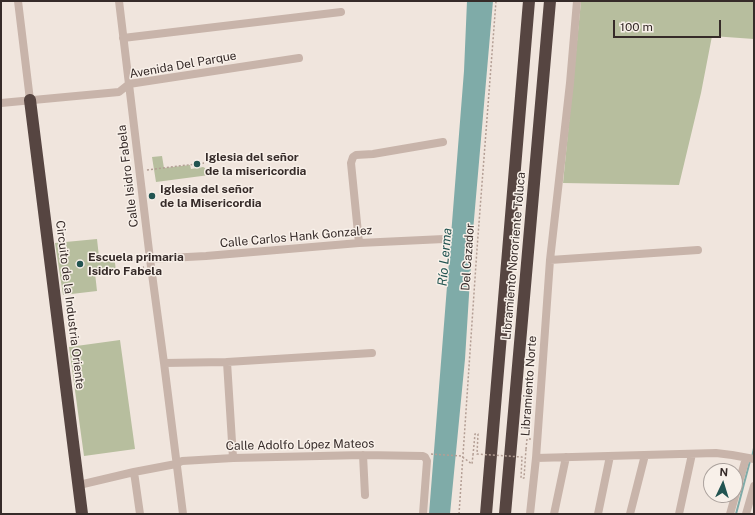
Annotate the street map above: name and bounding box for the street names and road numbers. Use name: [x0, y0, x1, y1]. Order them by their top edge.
street label: Avenida Del Parque: [128, 48, 238, 82]
street label: Calle Isidro Fabela: [115, 124, 141, 228]
street label: Libramiento Nororiente Toluca: [499, 172, 529, 340]
street label: Circuito de la Industria Oriente: [52, 220, 88, 390]
street label: Calle Carlos Hank Gonzalez: [219, 223, 373, 251]
street label: Del Cazador: [458, 223, 478, 291]
street label: Libramiento Norte: [518, 335, 540, 437]
street label: Calle Adolfo López Mateos: [226, 437, 374, 453]

